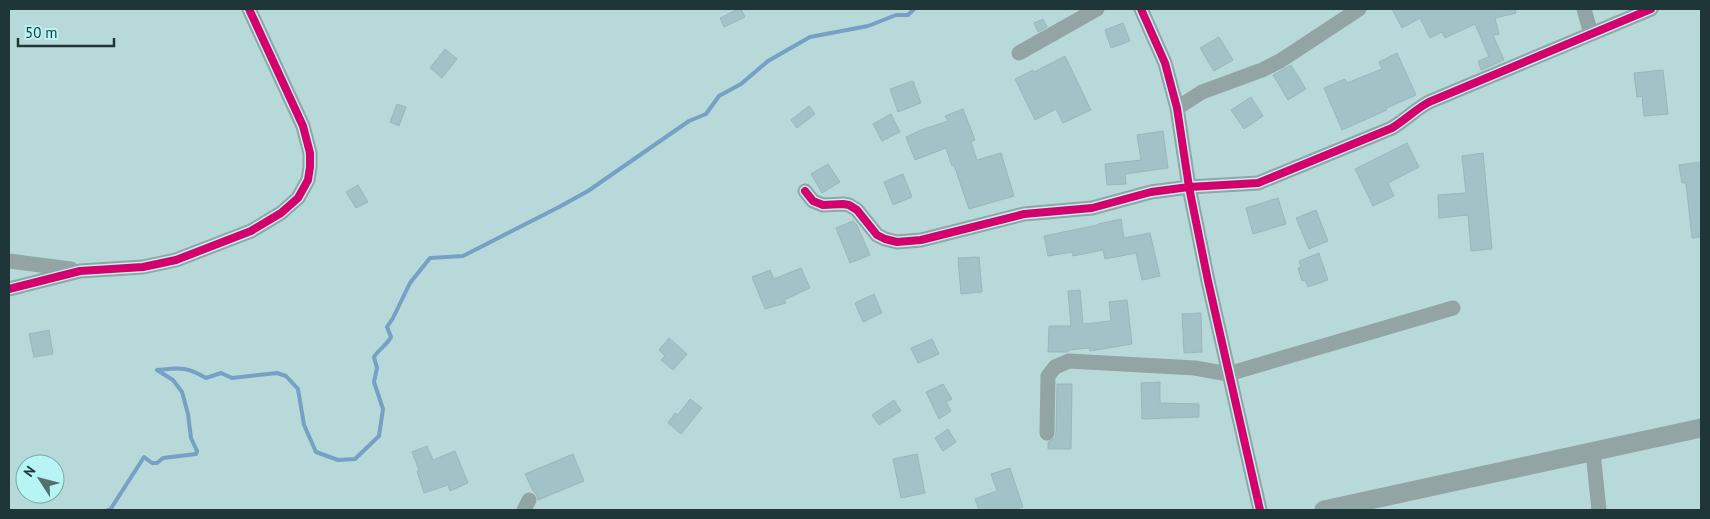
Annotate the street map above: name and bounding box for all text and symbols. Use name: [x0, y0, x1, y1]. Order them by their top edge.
scale bar: [18, 15, 114, 47]
text: 50 m: [25, 23, 58, 42]
north arrow: [15, 454, 65, 504]
text: N: [19, 462, 39, 480]

